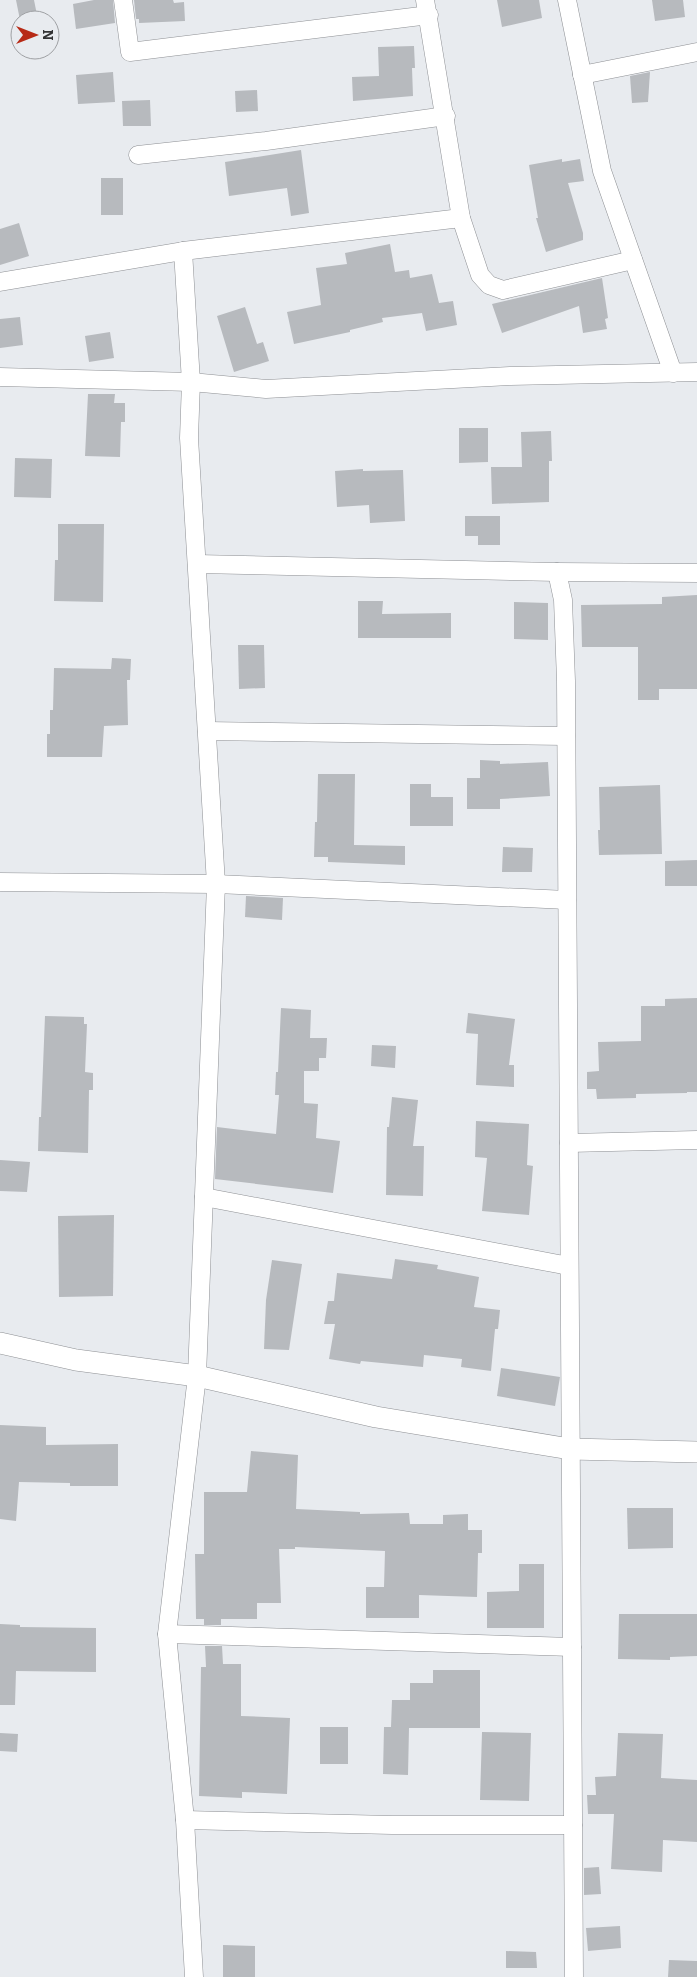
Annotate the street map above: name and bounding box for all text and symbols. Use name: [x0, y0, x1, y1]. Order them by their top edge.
north arrow: [10, 10, 60, 60]
text: N: [39, 30, 56, 41]

